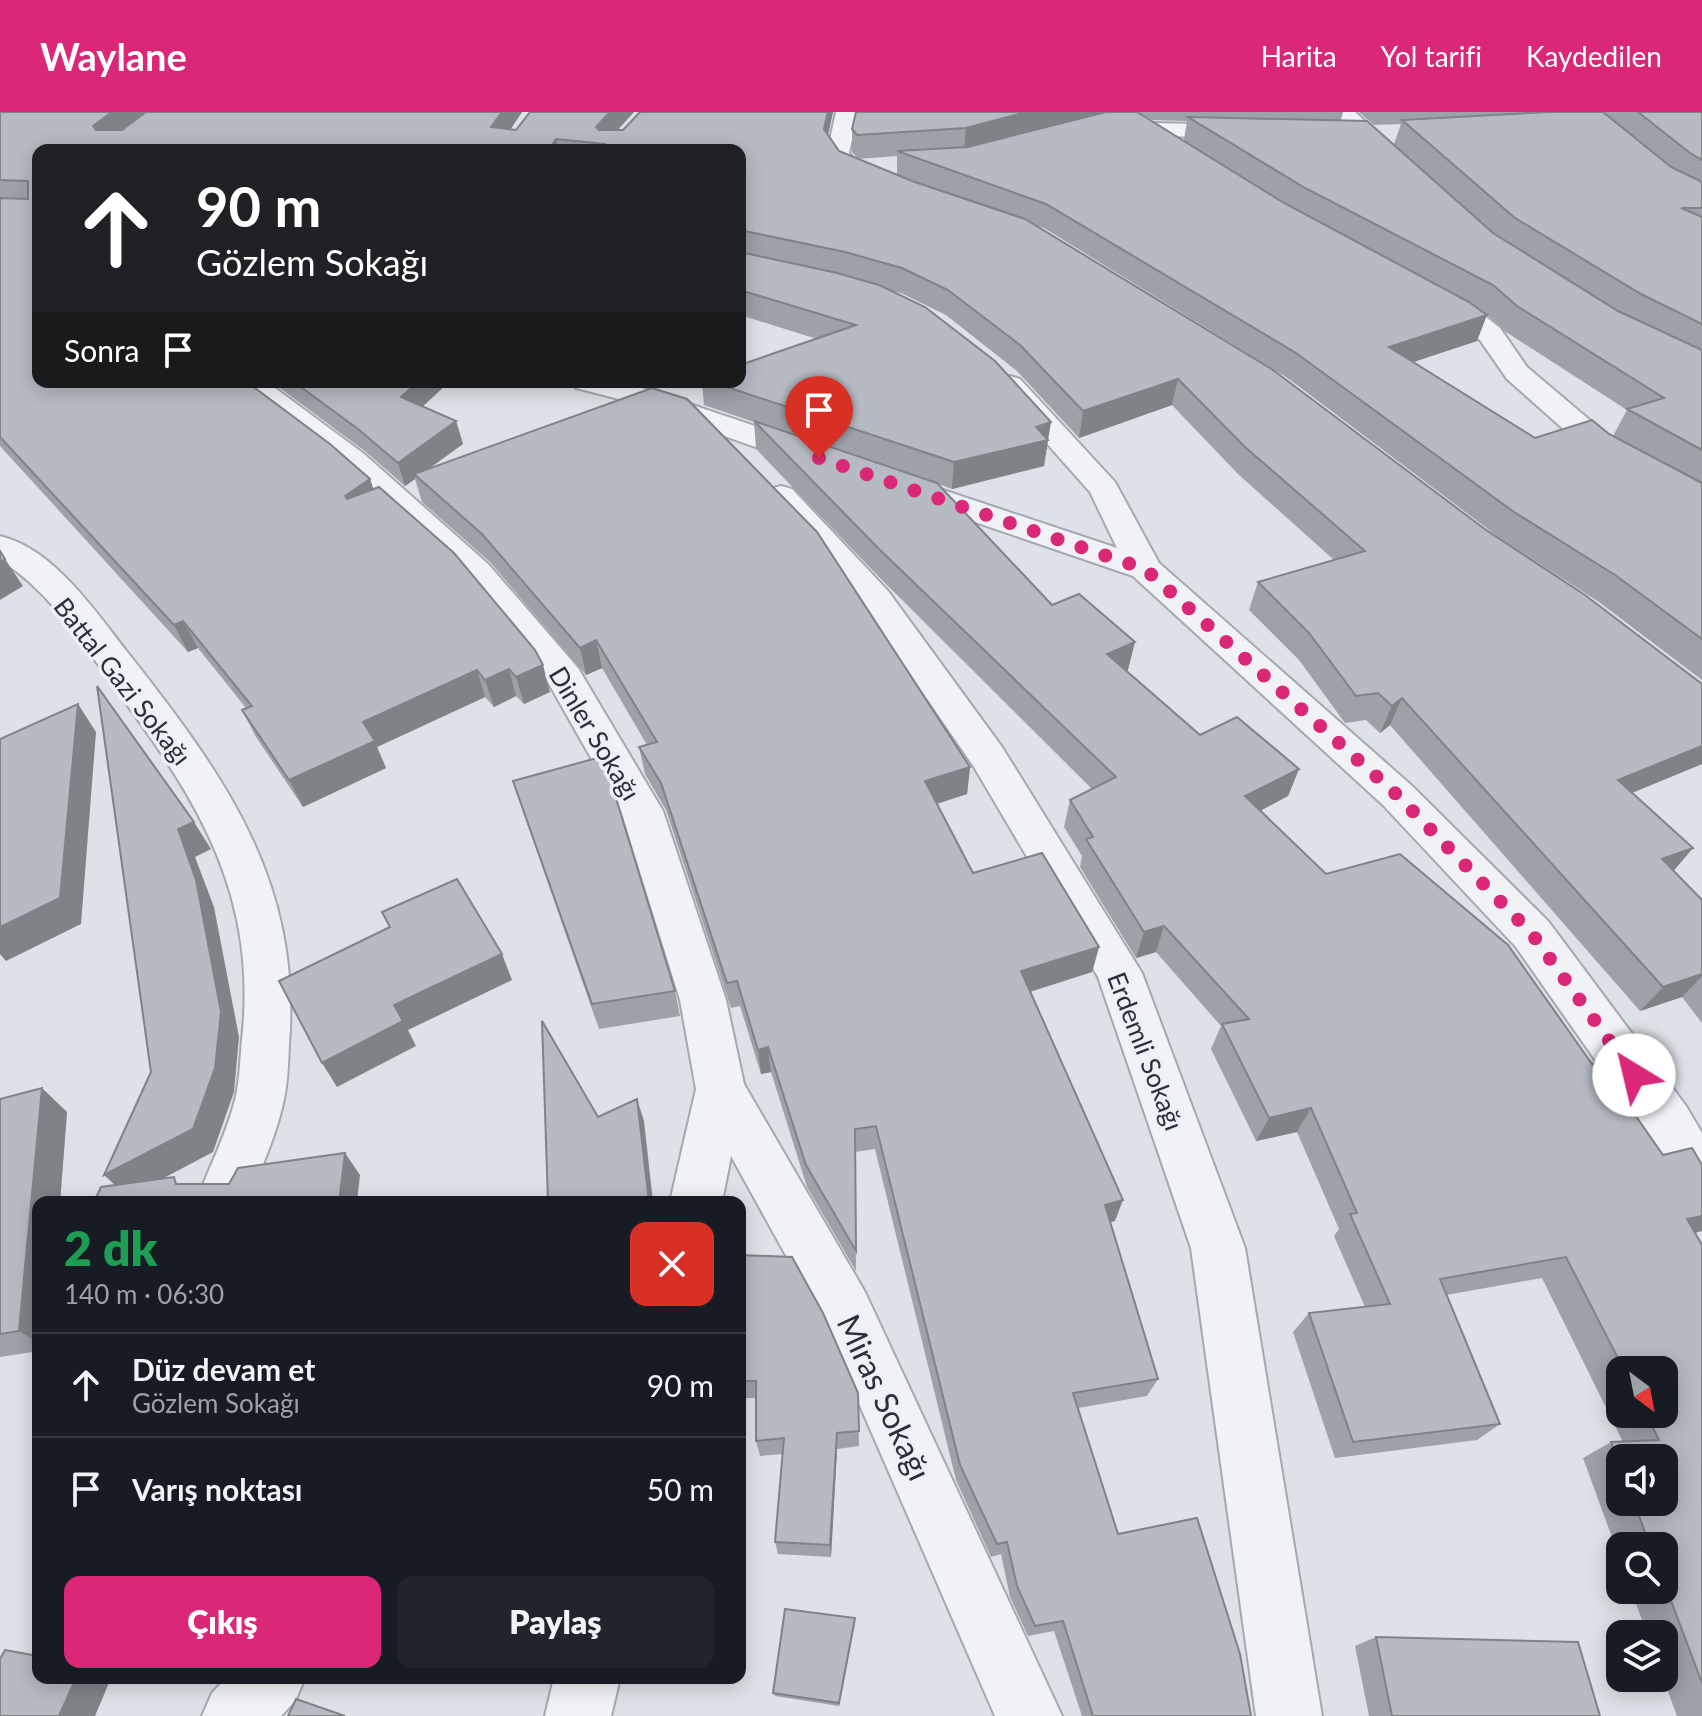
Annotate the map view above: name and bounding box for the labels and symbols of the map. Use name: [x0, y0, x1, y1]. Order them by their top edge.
pin: [785, 376, 853, 458]
street label: Battal Gazi Sokağı: [48, 591, 198, 771]
street label: Dinler Sokağı: [543, 660, 647, 806]
street label: Erdemli Sokağı: [1101, 967, 1191, 1135]
position arrow: [1592, 1033, 1676, 1117]
street label: Miras Sokağı: [830, 1308, 940, 1486]
north arrow: [1606, 1356, 1678, 1428]

